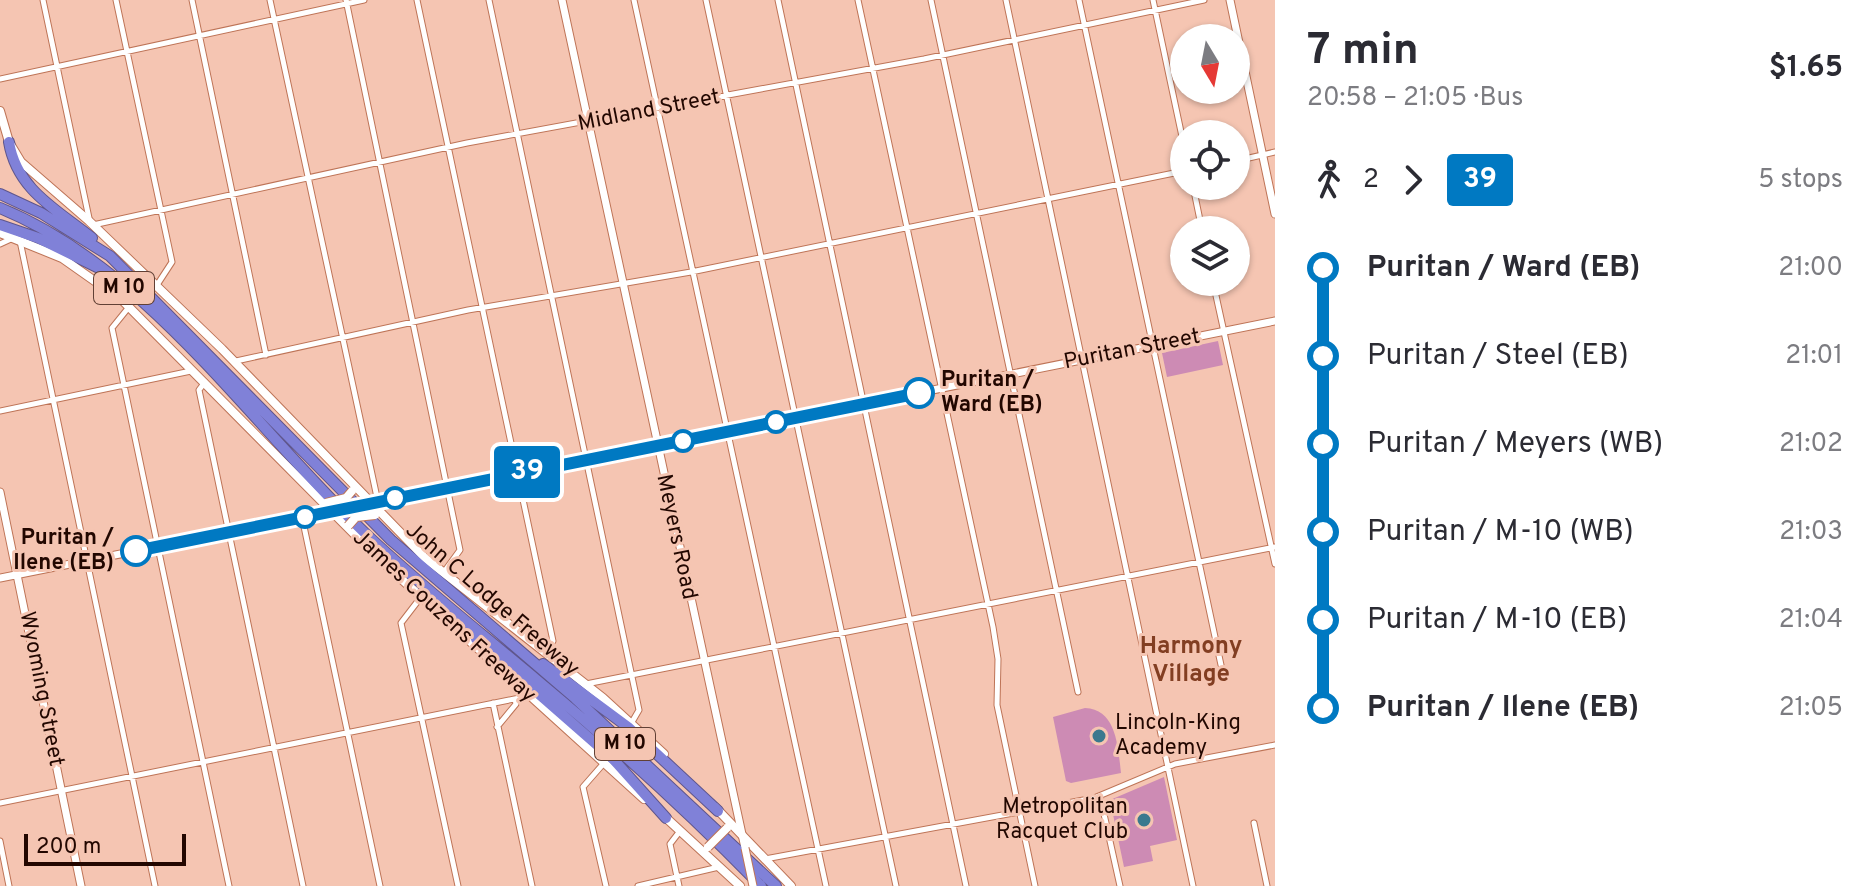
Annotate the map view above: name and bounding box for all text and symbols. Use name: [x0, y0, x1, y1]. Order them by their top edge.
north arrow: [1170, 24, 1250, 104]
map controls: [1170, 24, 1250, 296]
text: 7 min: [1307, 24, 1419, 80]
text: $1.65: [1769, 50, 1843, 87]
text: 20:58 – 21:05 · Bus: [1307, 82, 1523, 115]
street label: Midland Street: [576, 84, 722, 138]
button: locate: [1170, 120, 1250, 200]
icon: walk: [1307, 158, 1351, 202]
icon: forward: [1391, 158, 1435, 202]
text: 39: [1463, 162, 1497, 198]
text: 2: [1363, 164, 1379, 197]
text: 5 stops: [1758, 164, 1843, 197]
button: layers: [1170, 216, 1250, 296]
text: Puritan / Ward (EB): [1367, 250, 1640, 287]
text: 21:00: [1778, 252, 1843, 285]
road number: M 10: [94, 272, 154, 304]
street label: Puritan Street: [1062, 324, 1202, 376]
text: Puritan / Steel (EB): [1367, 338, 1629, 375]
text: 21:01: [1785, 340, 1843, 373]
place label: Puritan / Ward (EB): [941, 367, 1043, 419]
marker: Puritan / Ward (EB): [904, 378, 934, 408]
unlabelled marker: [765, 411, 787, 433]
text: Puritan / Meyers (WB): [1367, 426, 1663, 463]
text: 21:02: [1779, 428, 1843, 461]
unlabelled marker: [672, 430, 694, 452]
line badge: 39: [491, 446, 563, 498]
text: 39: [510, 454, 544, 490]
street label: Meyers Road: [650, 472, 702, 602]
unlabelled marker: [384, 487, 406, 509]
unlabelled marker: [294, 506, 316, 528]
text: Puritan / M-10 (WB): [1367, 514, 1634, 551]
text: 21:03: [1779, 516, 1843, 549]
street label: John C Lodge Freeway: [399, 517, 585, 683]
place label: Puritan / Ilene (EB): [13, 525, 114, 577]
street label: James Couzens Freeway: [347, 525, 541, 709]
marker: Puritan / Ilene (EB): [121, 536, 151, 566]
text: Puritan / M-10 (EB): [1367, 602, 1627, 639]
text: 21:04: [1779, 604, 1843, 637]
street label: Wyoming Street: [13, 609, 69, 769]
district label: Harmony Village: [1140, 632, 1242, 690]
text: Puritan / Ilene (EB): [1367, 690, 1639, 727]
text: 21:05: [1779, 692, 1843, 725]
place label: Lincoln-King Academy: [1115, 710, 1241, 762]
marker: Lincoln-King Academy: [1090, 727, 1108, 745]
road number: M 10: [595, 728, 655, 760]
place label: Metropolitan Racquet Club: [996, 794, 1128, 846]
marker: Metropolitan Racquet Club: [1135, 811, 1153, 829]
scale bar: [24, 830, 186, 866]
text: 200 m: [36, 834, 101, 861]

